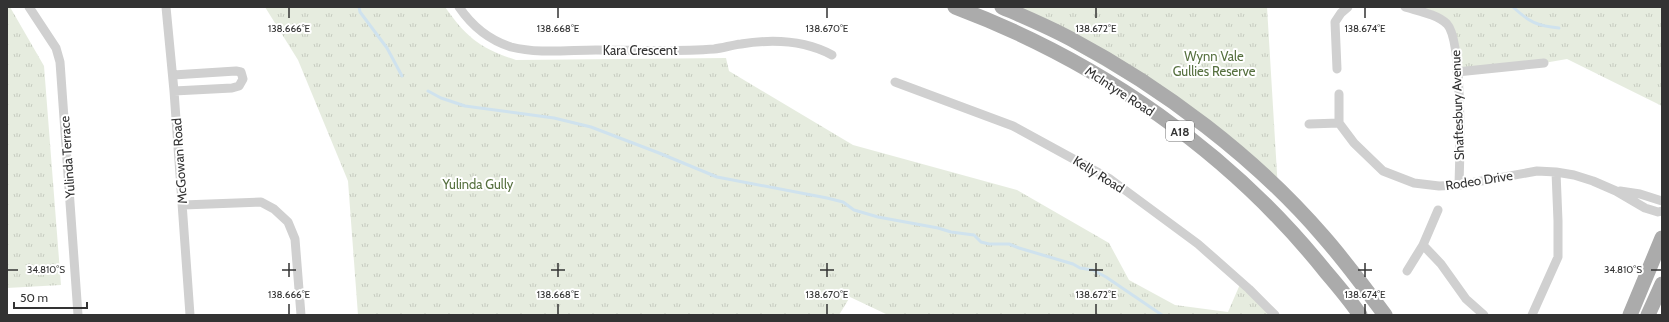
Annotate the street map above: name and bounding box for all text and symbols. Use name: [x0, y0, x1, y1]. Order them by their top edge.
text: 138.666°E: [268, 22, 311, 35]
text: 138.668°E: [537, 22, 580, 35]
text: 138.670°E: [806, 22, 849, 35]
text: 138.672°E: [1075, 22, 1117, 35]
text: 138.674°E: [1344, 22, 1386, 35]
street label: Kara Crescent: [603, 42, 678, 58]
park label: Wynn Vale Gullies Reserve: [1173, 48, 1256, 79]
street label: Shaftesbury Avenue: [1447, 49, 1467, 160]
street label: McIntyre Road: [1082, 63, 1158, 119]
street label: Yulinda Terrace: [56, 115, 78, 200]
street label: McGowan Road: [168, 118, 190, 204]
road number: A18: [1166, 121, 1194, 141]
street label: Kelly Road: [1070, 152, 1128, 196]
street label: Rodeo Drive: [1444, 167, 1514, 193]
park label: Yulinda Gully: [442, 176, 514, 192]
text: 34.810°S: [27, 263, 65, 276]
text: 34.810°S: [1604, 263, 1642, 276]
scale bar: [14, 284, 87, 310]
text: 138.666°E: [268, 288, 311, 301]
text: 138.668°E: [537, 288, 580, 301]
text: 138.670°E: [806, 288, 849, 301]
text: 138.672°E: [1075, 288, 1117, 301]
text: 138.674°E: [1344, 288, 1386, 301]
text: 50 m: [20, 290, 48, 305]

